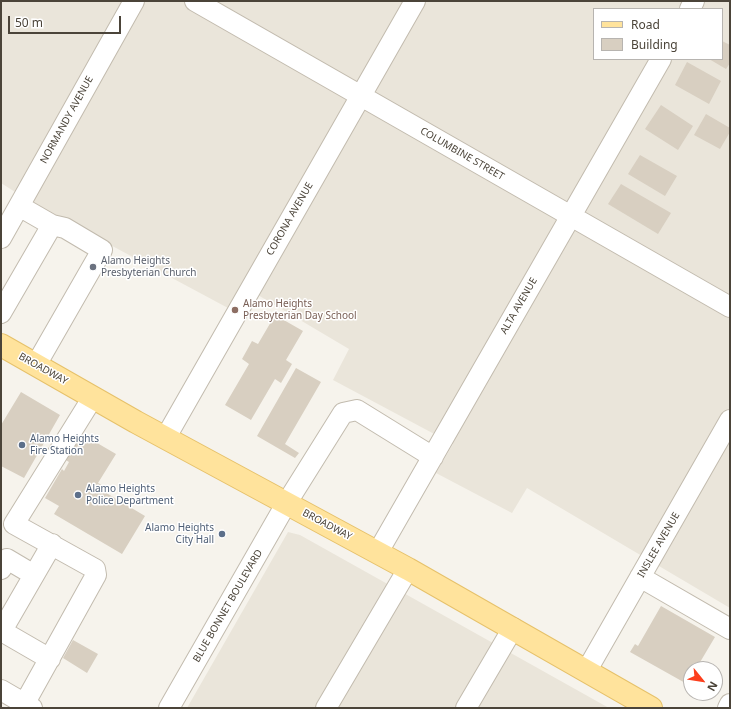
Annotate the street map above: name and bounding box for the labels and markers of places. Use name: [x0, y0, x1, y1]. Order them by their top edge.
place label: Alamo Heights Presbyterian Church: [101, 255, 196, 278]
marker: Alamo Heights Presbyterian Church: [88, 262, 98, 272]
place label: Alamo Heights Presbyterian Day School: [243, 298, 357, 322]
marker: Alamo Heights Presbyterian Day School: [230, 305, 240, 315]
place label: Alamo Heights Fire Station: [30, 433, 99, 456]
marker: Alamo Heights Fire Station: [17, 440, 27, 450]
place label: Alamo Heights Police Department: [86, 483, 174, 506]
marker: Alamo Heights Police Department: [73, 490, 83, 500]
place label: Alamo Heights City Hall: [145, 522, 214, 546]
marker: Alamo Heights City Hall: [217, 529, 227, 539]

